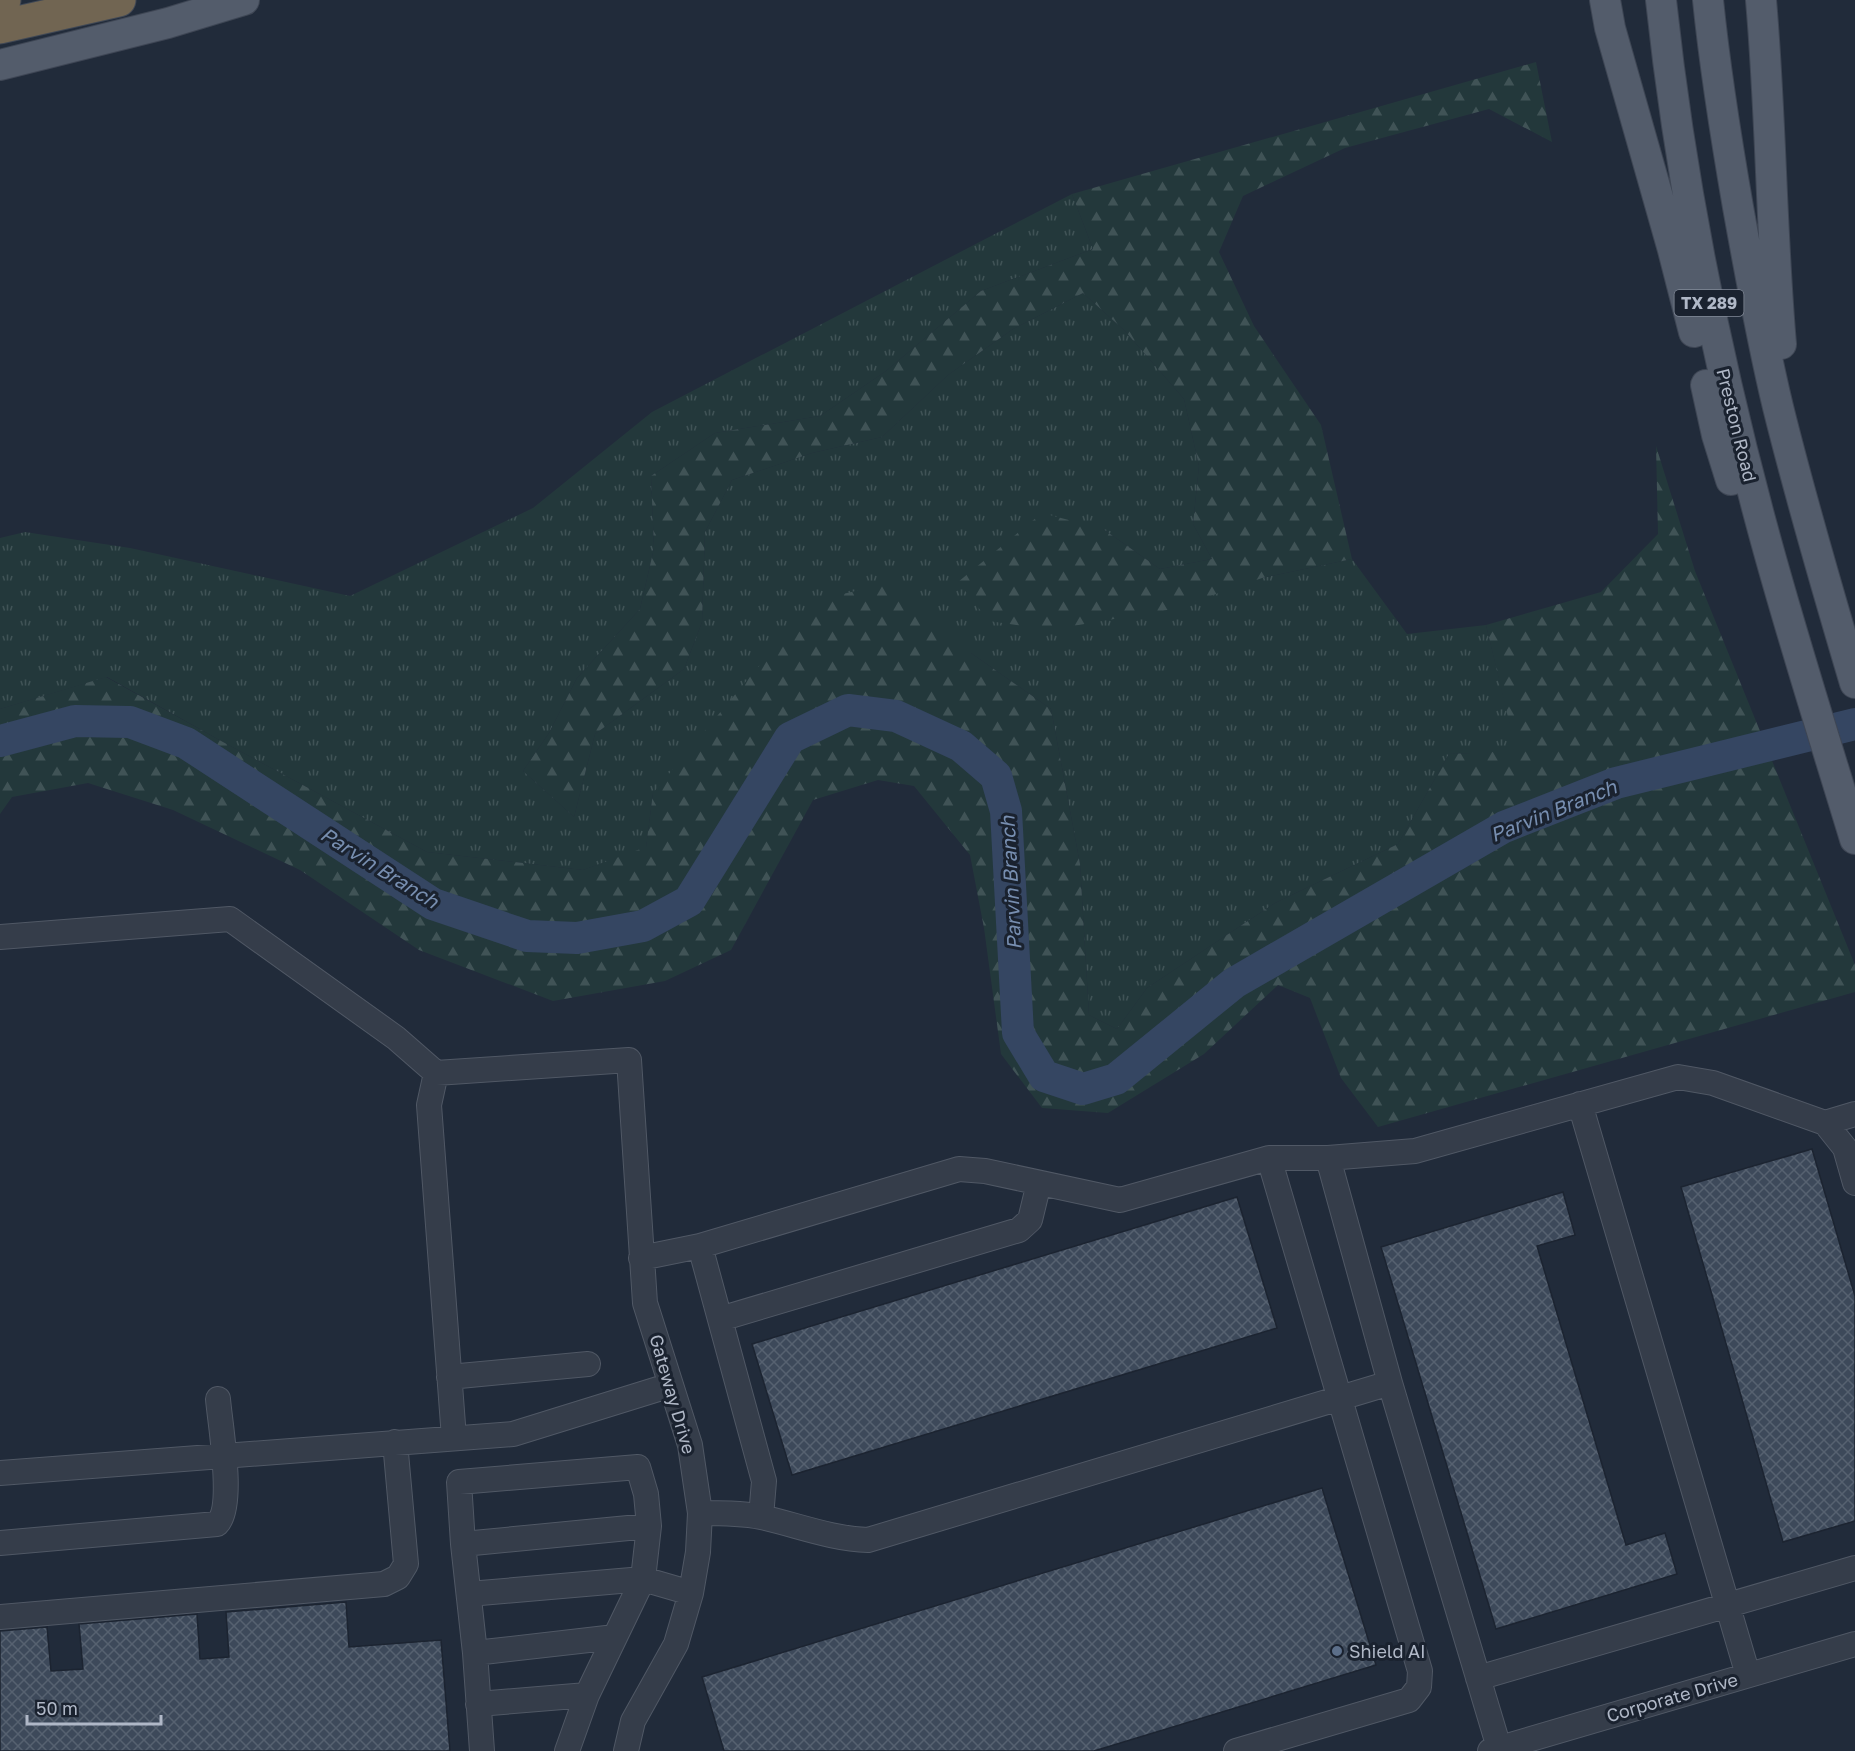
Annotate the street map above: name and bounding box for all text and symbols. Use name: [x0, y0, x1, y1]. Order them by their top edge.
road number: TX 289: [1674, 290, 1744, 316]
street label: Preston Road: [1712, 366, 1762, 484]
water label: Parvin Branch: [1486, 773, 1620, 846]
water label: Parvin Branch: [994, 815, 1025, 951]
water label: Parvin Branch: [317, 821, 444, 913]
street label: Gateway Drive: [645, 1332, 701, 1456]
place label: Shield AI: [1349, 1640, 1426, 1662]
marker: Shield AI: [1330, 1644, 1344, 1658]
street label: Corporate Drive: [1604, 1668, 1740, 1726]
scale bar: [27, 1688, 160, 1726]
text: 50 m: [36, 1697, 78, 1719]

